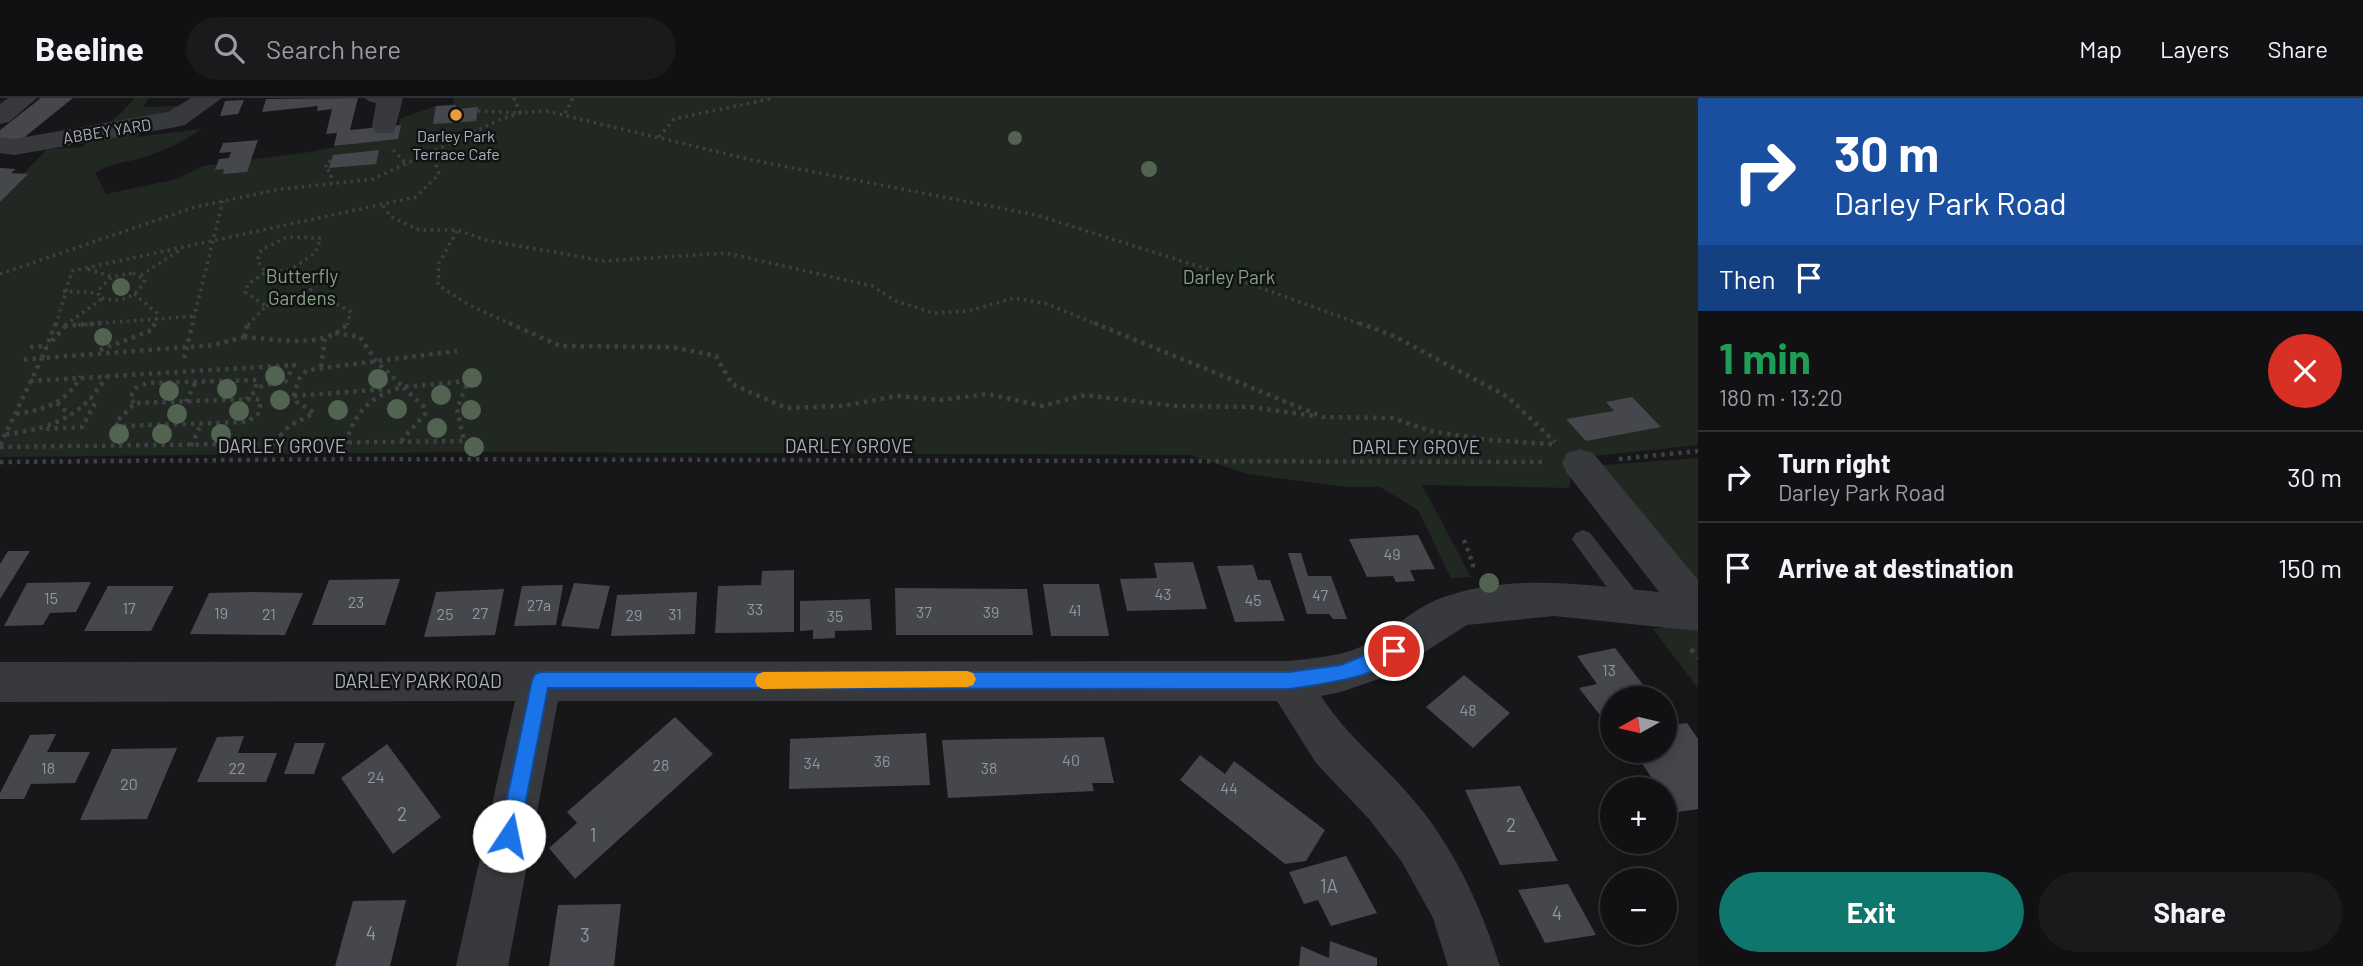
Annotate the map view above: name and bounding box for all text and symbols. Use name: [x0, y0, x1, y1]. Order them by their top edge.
search box: [186, 17, 676, 80]
text: Beeline: [35, 28, 144, 68]
icon: search: [210, 29, 248, 67]
text: Search here: [266, 33, 401, 64]
text: Map: [2079, 34, 2122, 63]
text: Layers: [2160, 34, 2229, 63]
text: Share: [2267, 34, 2328, 63]
marker: Darley Park Terrace Cafe: [448, 107, 464, 123]
street label: ABBEY YARD: [62, 114, 152, 147]
text: 30 m: [1834, 123, 1939, 182]
place label: Darley Park Terrace Cafe: [412, 126, 500, 163]
icon: right: [1719, 126, 1810, 217]
text: Darley Park Road: [1834, 183, 2067, 221]
icon: arrive: [1790, 259, 1828, 297]
text: Then: [1719, 263, 1776, 294]
park label: Butterfly Gardens: [266, 264, 338, 309]
park label: Darley Park: [1183, 265, 1275, 288]
text: 1 min: [1719, 332, 1811, 382]
button: close: [2268, 334, 2342, 408]
text: 180 m · 13:20: [1719, 383, 1843, 411]
street label: DARLEY GROVE: [218, 434, 346, 457]
street label: DARLEY GROVE: [785, 434, 913, 457]
street label: DARLEY GROVE: [1352, 435, 1480, 458]
text: Turn right: [1778, 447, 1891, 478]
icon: right: [1719, 458, 1757, 496]
text: 30 m: [2287, 461, 2342, 492]
text: Darley Park Road: [1778, 478, 1945, 506]
house number: 49: [1383, 544, 1401, 563]
icon: arrive: [1719, 549, 1757, 587]
text: Arrive at destination: [1778, 552, 2014, 583]
text: 150 m: [2278, 552, 2342, 583]
house number: 43: [1154, 584, 1172, 603]
house number: 47: [1312, 585, 1328, 604]
house number: 15: [44, 588, 58, 607]
house number: 45: [1244, 590, 1262, 609]
house number: 23: [348, 592, 364, 611]
house number: 27a: [527, 595, 551, 614]
house number: 17: [122, 598, 136, 617]
house number: 33: [747, 599, 763, 618]
house number: 41: [1069, 600, 1081, 619]
house number: 37: [916, 602, 932, 621]
house number: 39: [983, 602, 999, 621]
house number: 19: [214, 603, 228, 622]
house number: 27: [472, 603, 488, 622]
house number: 21: [262, 604, 276, 623]
house number: 25: [437, 604, 453, 623]
house number: 31: [668, 604, 682, 623]
house number: 29: [626, 605, 642, 624]
house number: 35: [827, 606, 843, 625]
pin: [1364, 621, 1424, 681]
icon: arrive: [1375, 632, 1413, 670]
house number: 13: [1602, 660, 1616, 679]
street label: DARLEY PARK ROAD: [334, 669, 502, 692]
north arrow: [1600, 686, 1676, 763]
map controls: [1600, 686, 1677, 945]
house number: 48: [1459, 700, 1477, 719]
house number: 40: [1062, 750, 1080, 769]
house number: 36: [874, 751, 890, 770]
house number: 34: [803, 753, 821, 772]
house number: 28: [653, 755, 669, 774]
house number: 18: [41, 758, 55, 777]
house number: 22: [228, 758, 246, 777]
house number: 38: [981, 758, 997, 777]
house number: 24: [367, 767, 385, 786]
house number: 20: [120, 774, 138, 793]
button: +: [1600, 777, 1677, 854]
house number: 44: [1220, 778, 1238, 797]
position arrow: [472, 799, 546, 873]
house number: 2: [397, 802, 407, 825]
house number: 2: [1506, 813, 1516, 836]
house number: 1: [590, 823, 596, 846]
button: −: [1600, 868, 1677, 945]
button: Exit: [1719, 872, 2024, 952]
button: Share: [2038, 872, 2342, 952]
house number: 1A: [1320, 874, 1338, 897]
house number: 4: [1552, 901, 1562, 924]
house number: 4: [366, 921, 376, 944]
house number: 3: [580, 923, 590, 946]

